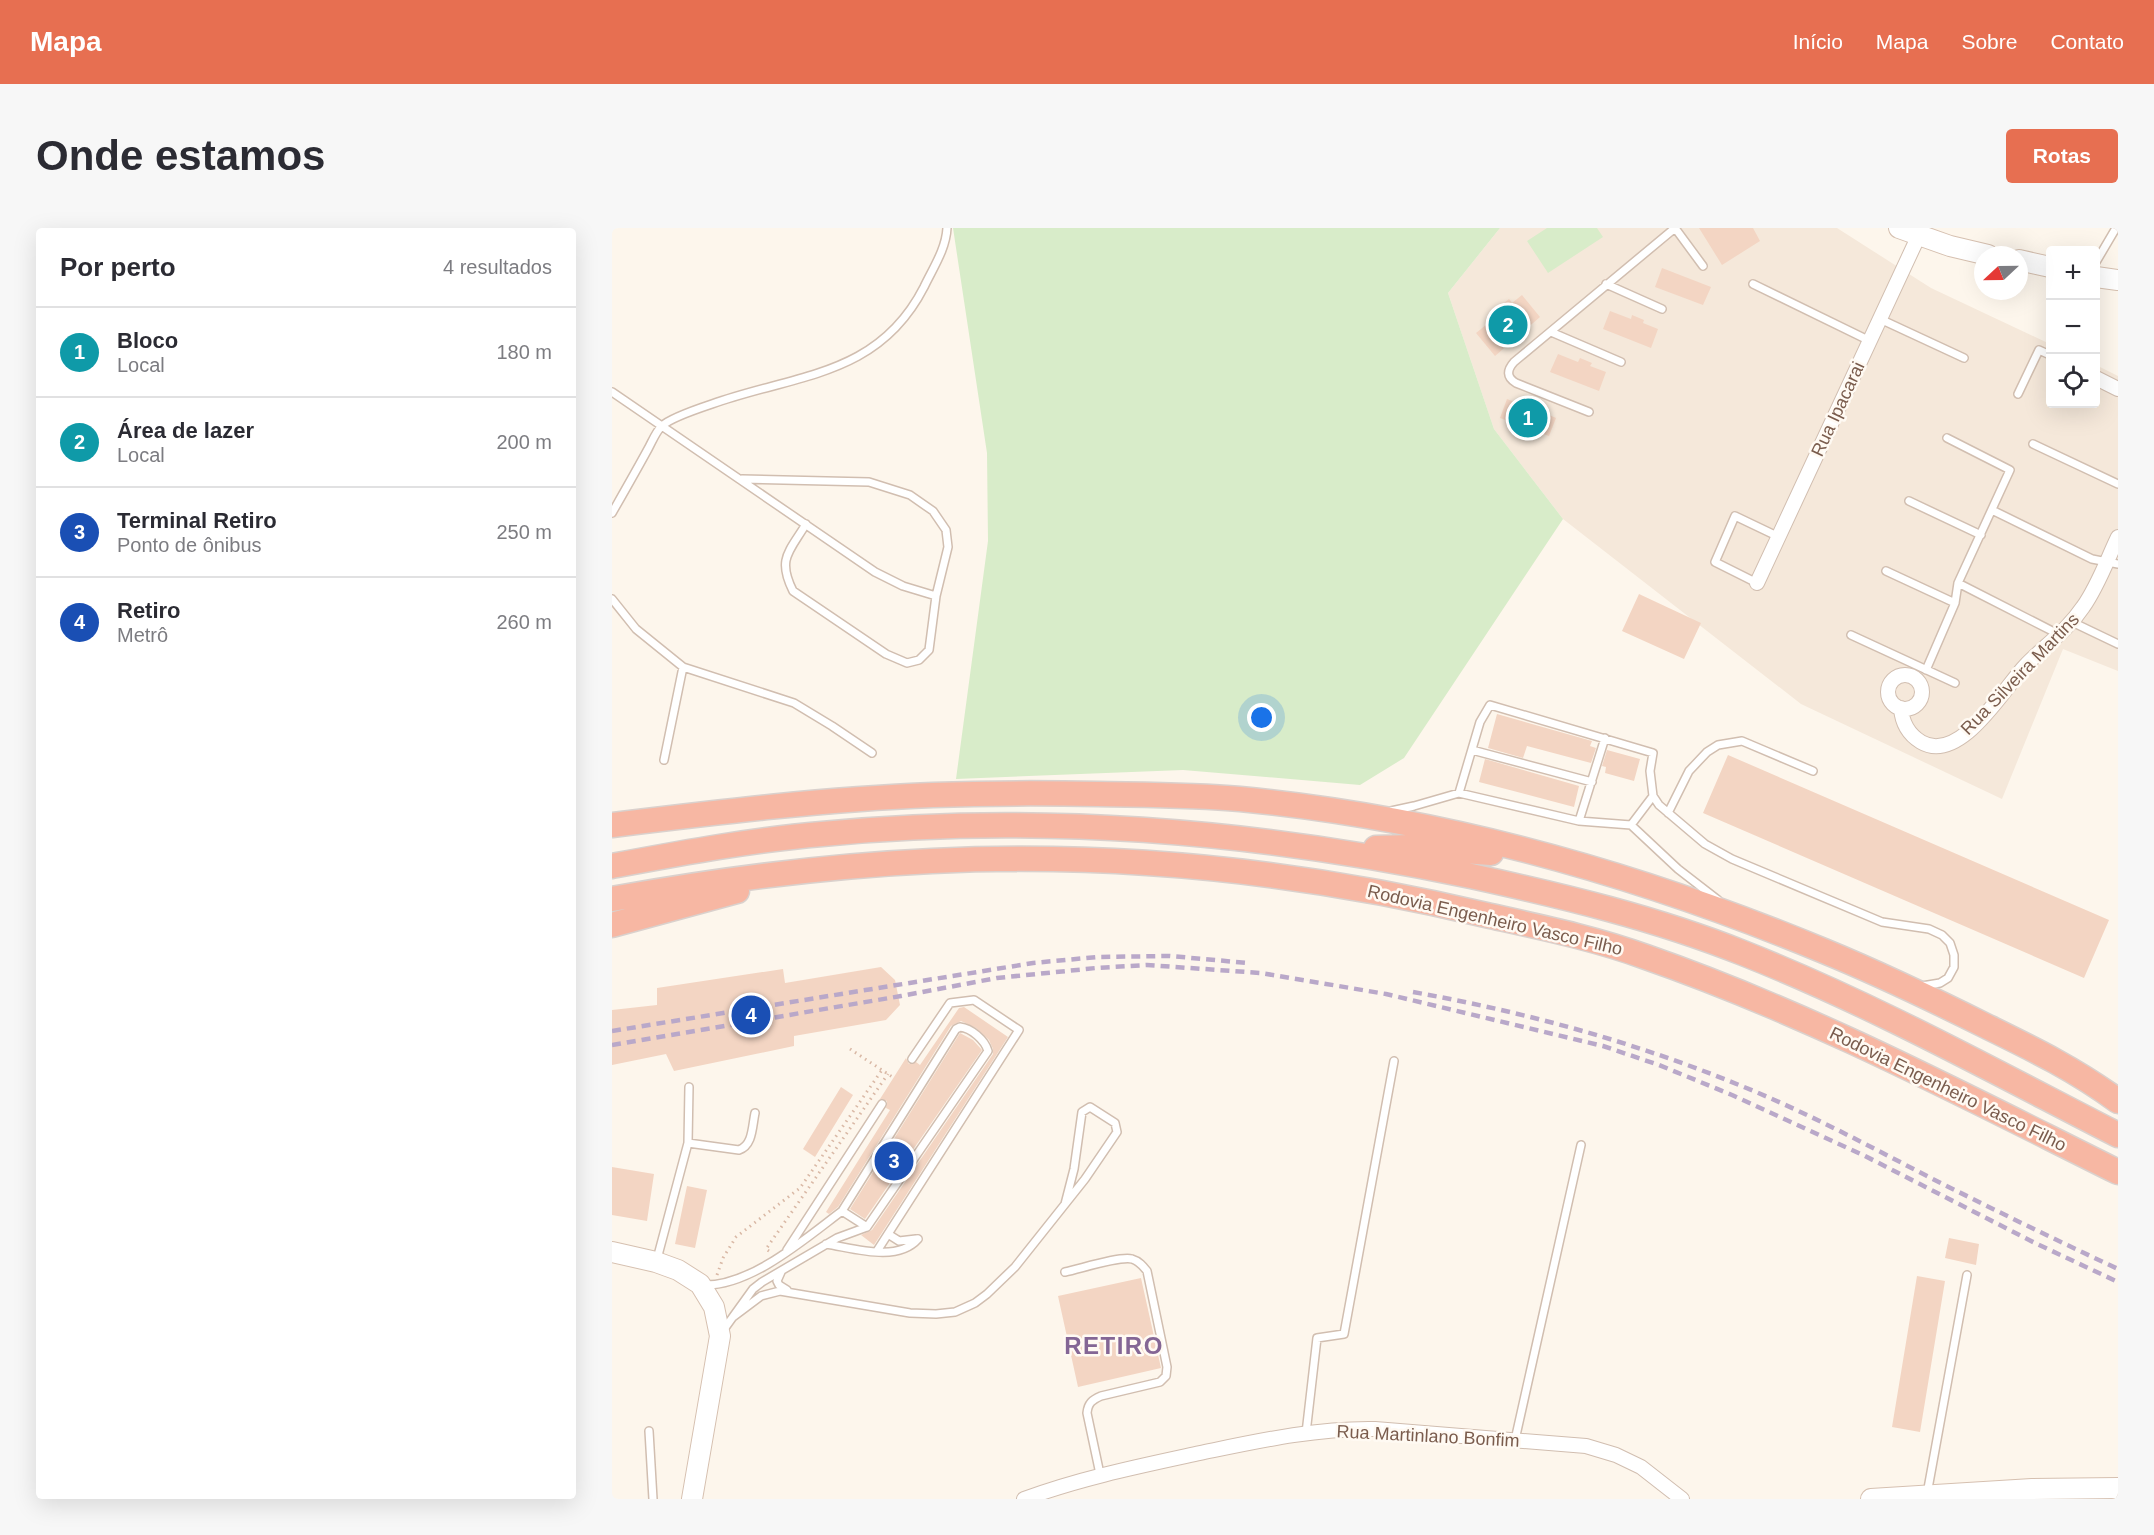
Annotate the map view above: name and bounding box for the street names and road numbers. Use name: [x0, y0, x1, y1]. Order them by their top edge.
street label: Rua Ipacarai: [1807, 359, 1869, 459]
street label: Rua Silveira Martins: [1957, 609, 2083, 739]
street label: Rodovia Engenheiro Vasco Filho: [1366, 881, 1624, 959]
street label: Rodovia Engenheiro Vasco Filho: [1826, 1023, 2070, 1155]
street label: Rua Martinlano Bonfim: [1336, 1421, 1520, 1451]

